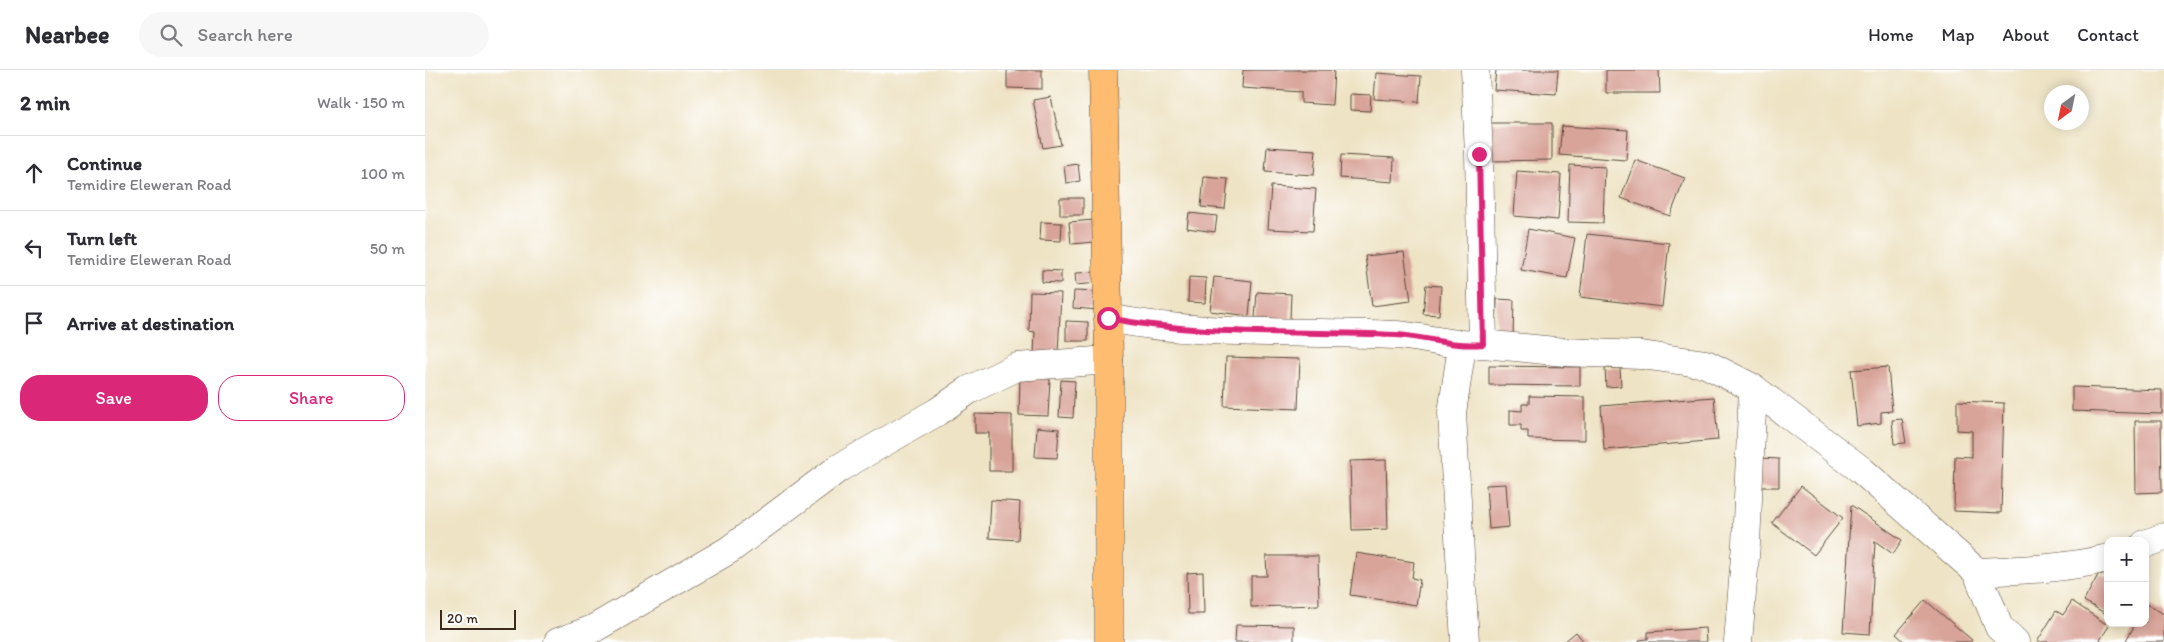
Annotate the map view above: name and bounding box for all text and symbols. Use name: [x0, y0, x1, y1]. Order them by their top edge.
search box: [139, 12, 489, 57]
text: Nearbee: [25, 20, 109, 49]
icon: search: [157, 21, 185, 49]
text: Search here: [197, 23, 293, 46]
text: Home: [1868, 24, 1914, 46]
text: Map: [1942, 24, 1975, 46]
text: About: [2003, 24, 2049, 46]
text: Contact: [2077, 24, 2139, 46]
north arrow: [2044, 85, 2089, 130]
text: 2 min: [20, 90, 70, 115]
text: Walk · 150 m: [317, 93, 405, 112]
route end: [1468, 143, 1491, 166]
text: Continue: [67, 152, 142, 175]
icon: ahead: [20, 159, 48, 187]
text: 100 m: [361, 164, 405, 183]
text: Temidire Eleweran Road: [67, 175, 231, 194]
text: Turn left: [67, 227, 137, 250]
icon: left: [20, 234, 48, 262]
text: 50 m: [370, 239, 405, 258]
text: Temidire Eleweran Road: [67, 250, 231, 269]
route start: [1097, 307, 1120, 330]
icon: arrive: [20, 309, 48, 337]
text: Arrive at destination: [67, 312, 234, 335]
button: Save: [20, 375, 208, 421]
button: Share: [218, 375, 405, 421]
map controls: [2104, 537, 2149, 627]
button: +: [2104, 537, 2149, 582]
button: −: [2104, 582, 2149, 627]
scale bar: [440, 607, 516, 630]
text: 20 m: [447, 610, 478, 627]

